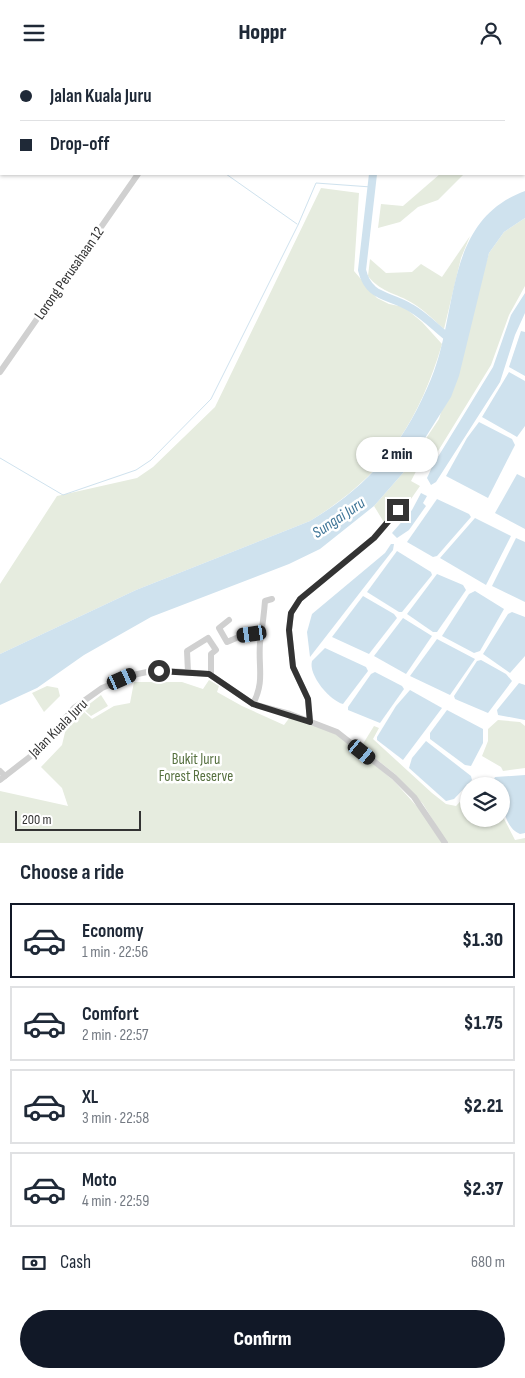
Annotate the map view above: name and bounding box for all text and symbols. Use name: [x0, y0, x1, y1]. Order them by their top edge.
icon: menu: [20, 19, 48, 47]
text: Hoppr: [238, 19, 287, 46]
icon: person: [477, 19, 505, 47]
text: Jalan Kuala Juru: [50, 85, 152, 108]
text: Drop-off: [50, 133, 110, 156]
street label: Lorong Perusahaan 12: [30, 223, 108, 323]
callout: 2 min: [357, 437, 439, 473]
text: 2 min: [381, 445, 413, 464]
water label: Sungai Juru: [309, 494, 369, 543]
route end: [387, 499, 409, 521]
car: [236, 624, 267, 644]
route start: [148, 660, 170, 682]
car: [105, 666, 138, 692]
street label: Jalan Kuala Juru: [24, 695, 92, 763]
car: [345, 737, 378, 767]
park label: Bukit Juru Forest Reserve: [159, 750, 233, 786]
map controls: [460, 777, 510, 827]
button: layers: [460, 777, 510, 827]
scale bar: [15, 808, 141, 831]
text: 200 m: [22, 811, 51, 828]
text: Choose a ride: [20, 859, 124, 886]
icon: car: [22, 918, 67, 963]
text: Economy: [82, 920, 144, 943]
text: $1.30: [462, 929, 503, 952]
text: 1 min · 22:56: [82, 943, 148, 962]
icon: car: [22, 1001, 67, 1046]
text: Comfort: [82, 1003, 139, 1026]
text: $1.75: [464, 1012, 503, 1035]
text: 2 min · 22:57: [82, 1026, 148, 1045]
icon: car: [22, 1084, 67, 1129]
text: XL: [82, 1086, 98, 1109]
text: $2.21: [463, 1095, 503, 1118]
text: 3 min · 22:58: [82, 1109, 149, 1128]
icon: car: [22, 1167, 67, 1212]
text: Moto: [82, 1169, 117, 1192]
text: $2.37: [463, 1178, 503, 1201]
text: 4 min · 22:59: [82, 1192, 149, 1211]
icon: cash: [20, 1249, 48, 1277]
text: Cash: [60, 1251, 91, 1274]
text: 680 m: [471, 1253, 505, 1272]
button: Confirm: [20, 1310, 505, 1368]

